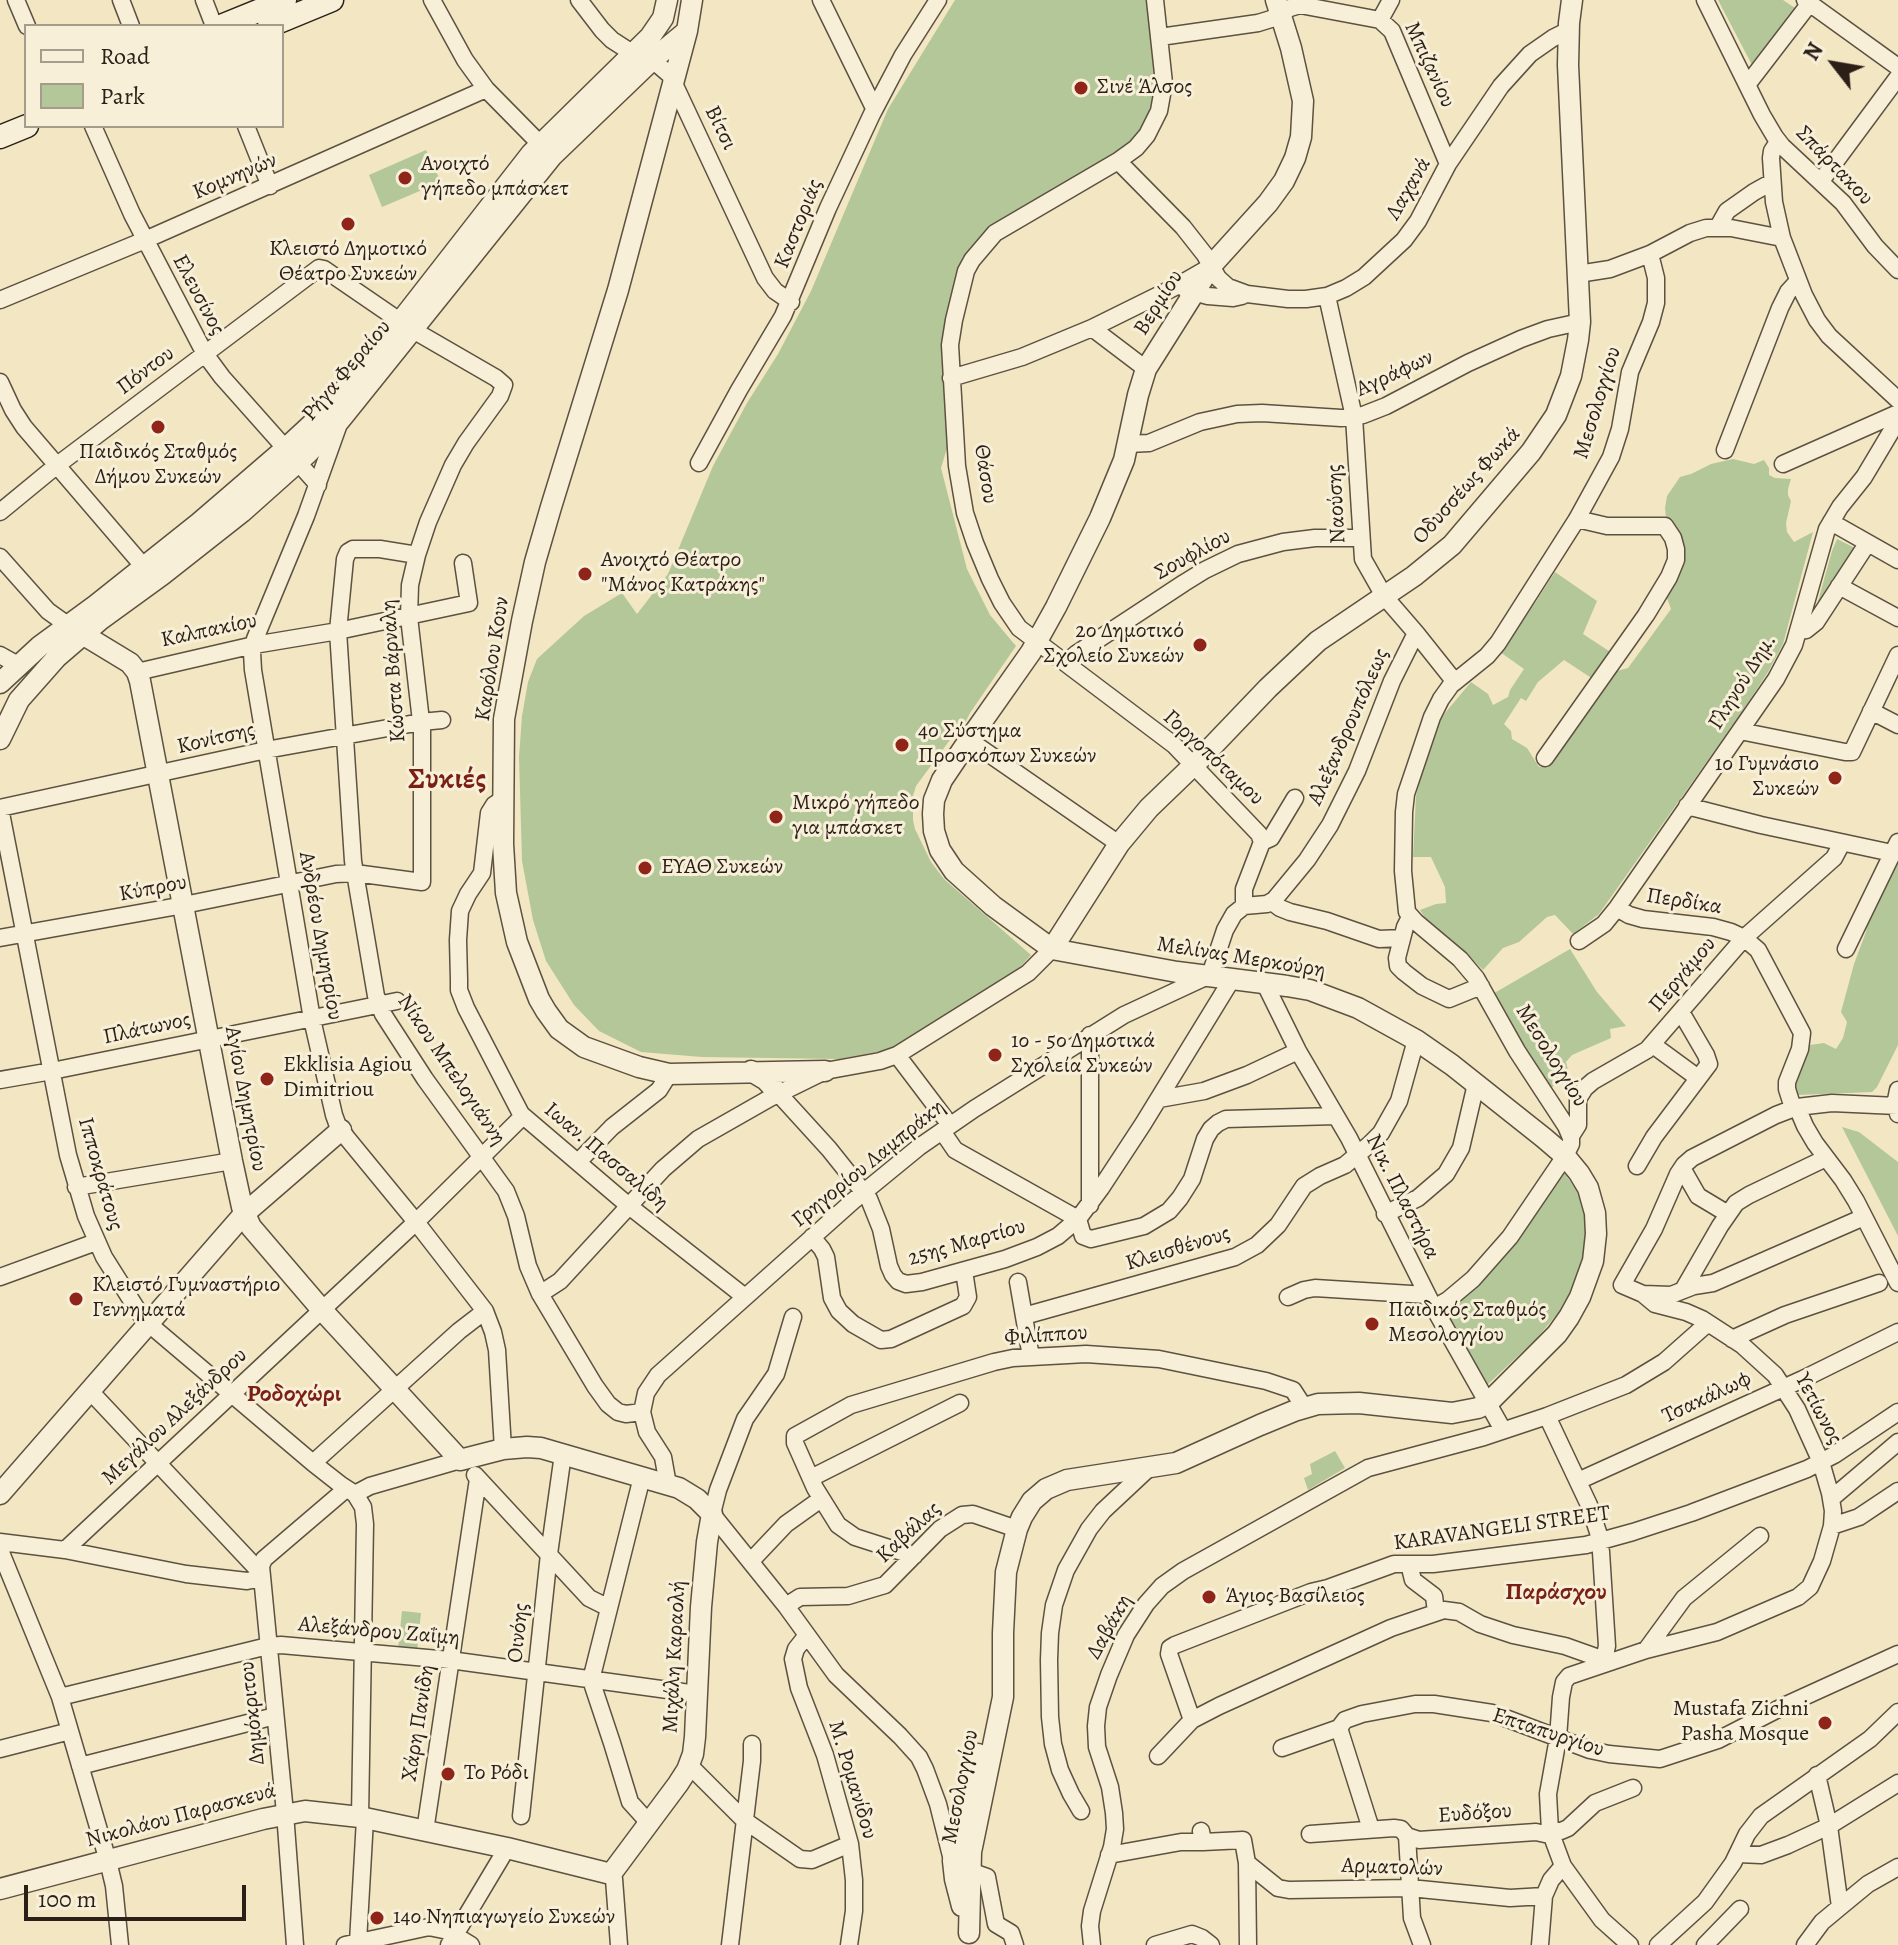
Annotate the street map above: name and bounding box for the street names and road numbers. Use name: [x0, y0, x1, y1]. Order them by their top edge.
street label: Μπιζανίου: [1398, 18, 1460, 112]
street label: Βίτσι: [698, 102, 742, 154]
street label: Σπάρτακου: [1790, 121, 1878, 211]
street label: Κομνηνών: [189, 148, 281, 206]
street label: Λαχανά: [1381, 153, 1437, 225]
street label: Καστοριάς: [769, 175, 829, 273]
street label: Ελευσίνος: [166, 250, 230, 340]
street label: Βερμίου: [1129, 265, 1189, 341]
street label: Ρήγα Φεραίου: [297, 315, 397, 427]
street label: Πόντου: [112, 341, 180, 401]
street label: Μεσολογγίου: [1568, 344, 1628, 462]
street label: Αγράφων: [1352, 345, 1438, 403]
street label: Οδυσσέως Φωκά: [1407, 422, 1527, 550]
street label: Θάσου: [967, 442, 1003, 506]
street label: Ναούσης: [1322, 464, 1352, 544]
street label: Σουφλίου: [1151, 523, 1235, 587]
street label: Καρόλου Κουν: [470, 595, 516, 723]
street label: Κώστα Βάρναλη: [376, 599, 412, 743]
street label: Καλπακίου: [159, 608, 259, 654]
street label: Γληνού Δημ.: [1703, 629, 1783, 735]
street label: Αλεξανδρουπόλεως: [1303, 644, 1395, 810]
street label: Γοργοπόταμου: [1157, 705, 1269, 811]
street label: Κονίτσης: [175, 717, 257, 761]
street label: Ανδρέου Δημητρίου: [292, 850, 348, 1022]
street label: Κύπρου: [117, 870, 189, 908]
street label: Περδίκα: [1644, 883, 1724, 921]
street label: Μελίνας Μερκούρη: [1155, 932, 1327, 984]
street label: Περγάμου: [1644, 932, 1722, 1018]
street label: Νίκου Μπελογιάννη: [391, 990, 511, 1150]
street label: Μεσολογγίου: [1509, 1000, 1593, 1112]
street label: Πλάτωνος: [101, 1007, 193, 1051]
street label: Αγίου Δημητρίου: [218, 1024, 272, 1174]
street label: Γρηγορίου Λαμπράκη: [787, 1094, 951, 1234]
street label: Ιωαν. Πασσαλίδη: [538, 1097, 674, 1217]
street label: Ιπποκράτους: [71, 1114, 129, 1234]
street label: Νικ. Πλαστήρα: [1359, 1130, 1445, 1264]
street label: 25ης Μαρτίου: [905, 1214, 1029, 1272]
street label: Κλεισθένους: [1123, 1221, 1233, 1277]
street label: Φιλίππου: [1004, 1320, 1088, 1352]
street label: Μεγάλου Αλεξάνδρου: [97, 1343, 253, 1491]
street label: Τσακάλωφ: [1658, 1366, 1756, 1430]
street label: Υετίωνος: [1788, 1369, 1848, 1449]
street label: Καβάλας: [871, 1497, 947, 1569]
street label: KARAVANGELI STREET: [1392, 1501, 1612, 1557]
street label: Μιχάλη Καραολή: [658, 1580, 692, 1734]
street label: Δαβάκη: [1082, 1590, 1138, 1664]
street label: Οινόης: [503, 1602, 535, 1664]
street label: Αλεξάνδρου Ζαΐμη: [297, 1612, 461, 1652]
street label: Δημόκριτου: [234, 1660, 272, 1766]
street label: Χάρη Πανίδη: [397, 1663, 441, 1783]
street label: Επταπυργίου: [1489, 1703, 1607, 1763]
street label: Μ. Ρομανίδου: [821, 1718, 883, 1842]
street label: Μεσολογγίου: [937, 1728, 985, 1846]
street label: Νικολάου Παρασκευά: [83, 1778, 279, 1854]
street label: Ευδόξου: [1437, 1798, 1513, 1830]
street label: Αρματολών: [1341, 1853, 1443, 1883]

